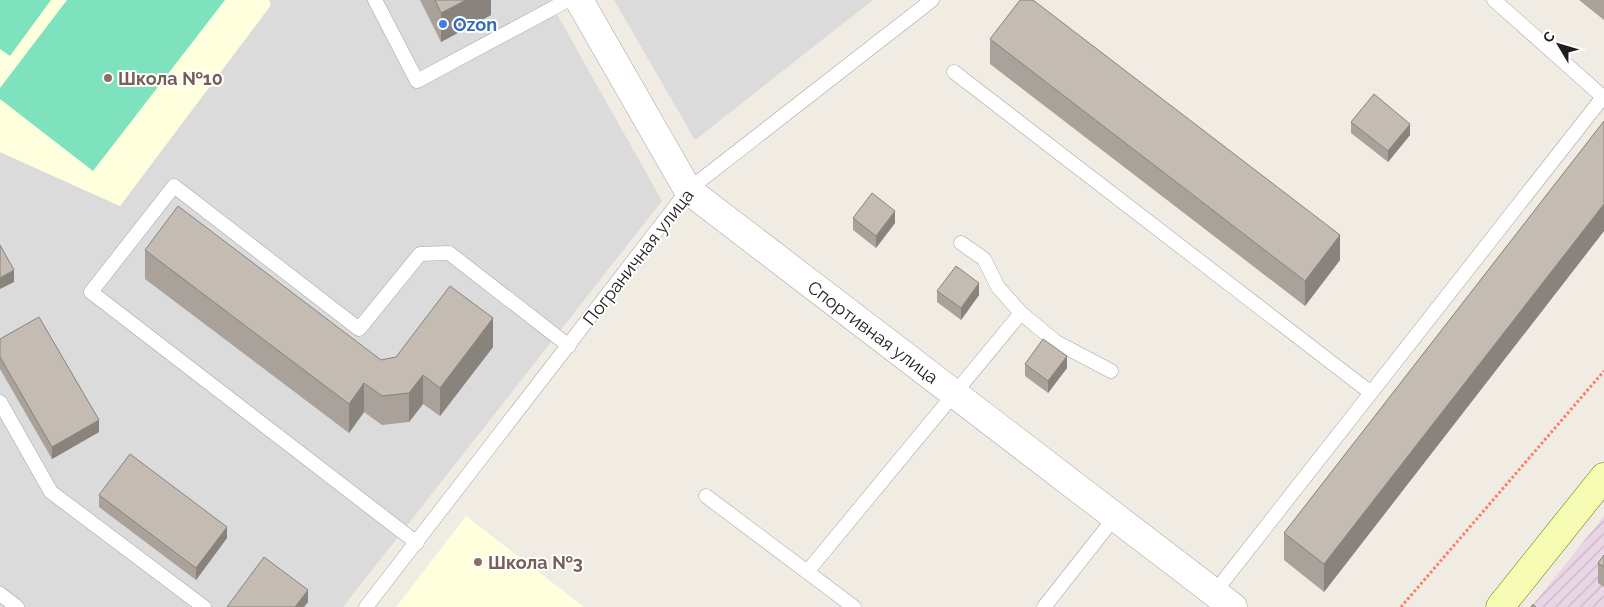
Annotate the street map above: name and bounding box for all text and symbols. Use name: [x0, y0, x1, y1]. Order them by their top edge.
place label: Ozon: [453, 14, 497, 35]
marker: Ozon: [437, 18, 449, 30]
north arrow: [1534, 20, 1584, 70]
text: С: [1539, 28, 1558, 46]
place label: Школа №10: [118, 68, 223, 89]
marker: Школа №10: [102, 72, 114, 84]
street label: Пограничная улица: [578, 185, 698, 329]
street label: Спортивная улица: [804, 276, 942, 388]
place label: Школа №3: [488, 552, 583, 573]
marker: Школа №3: [472, 556, 484, 568]

